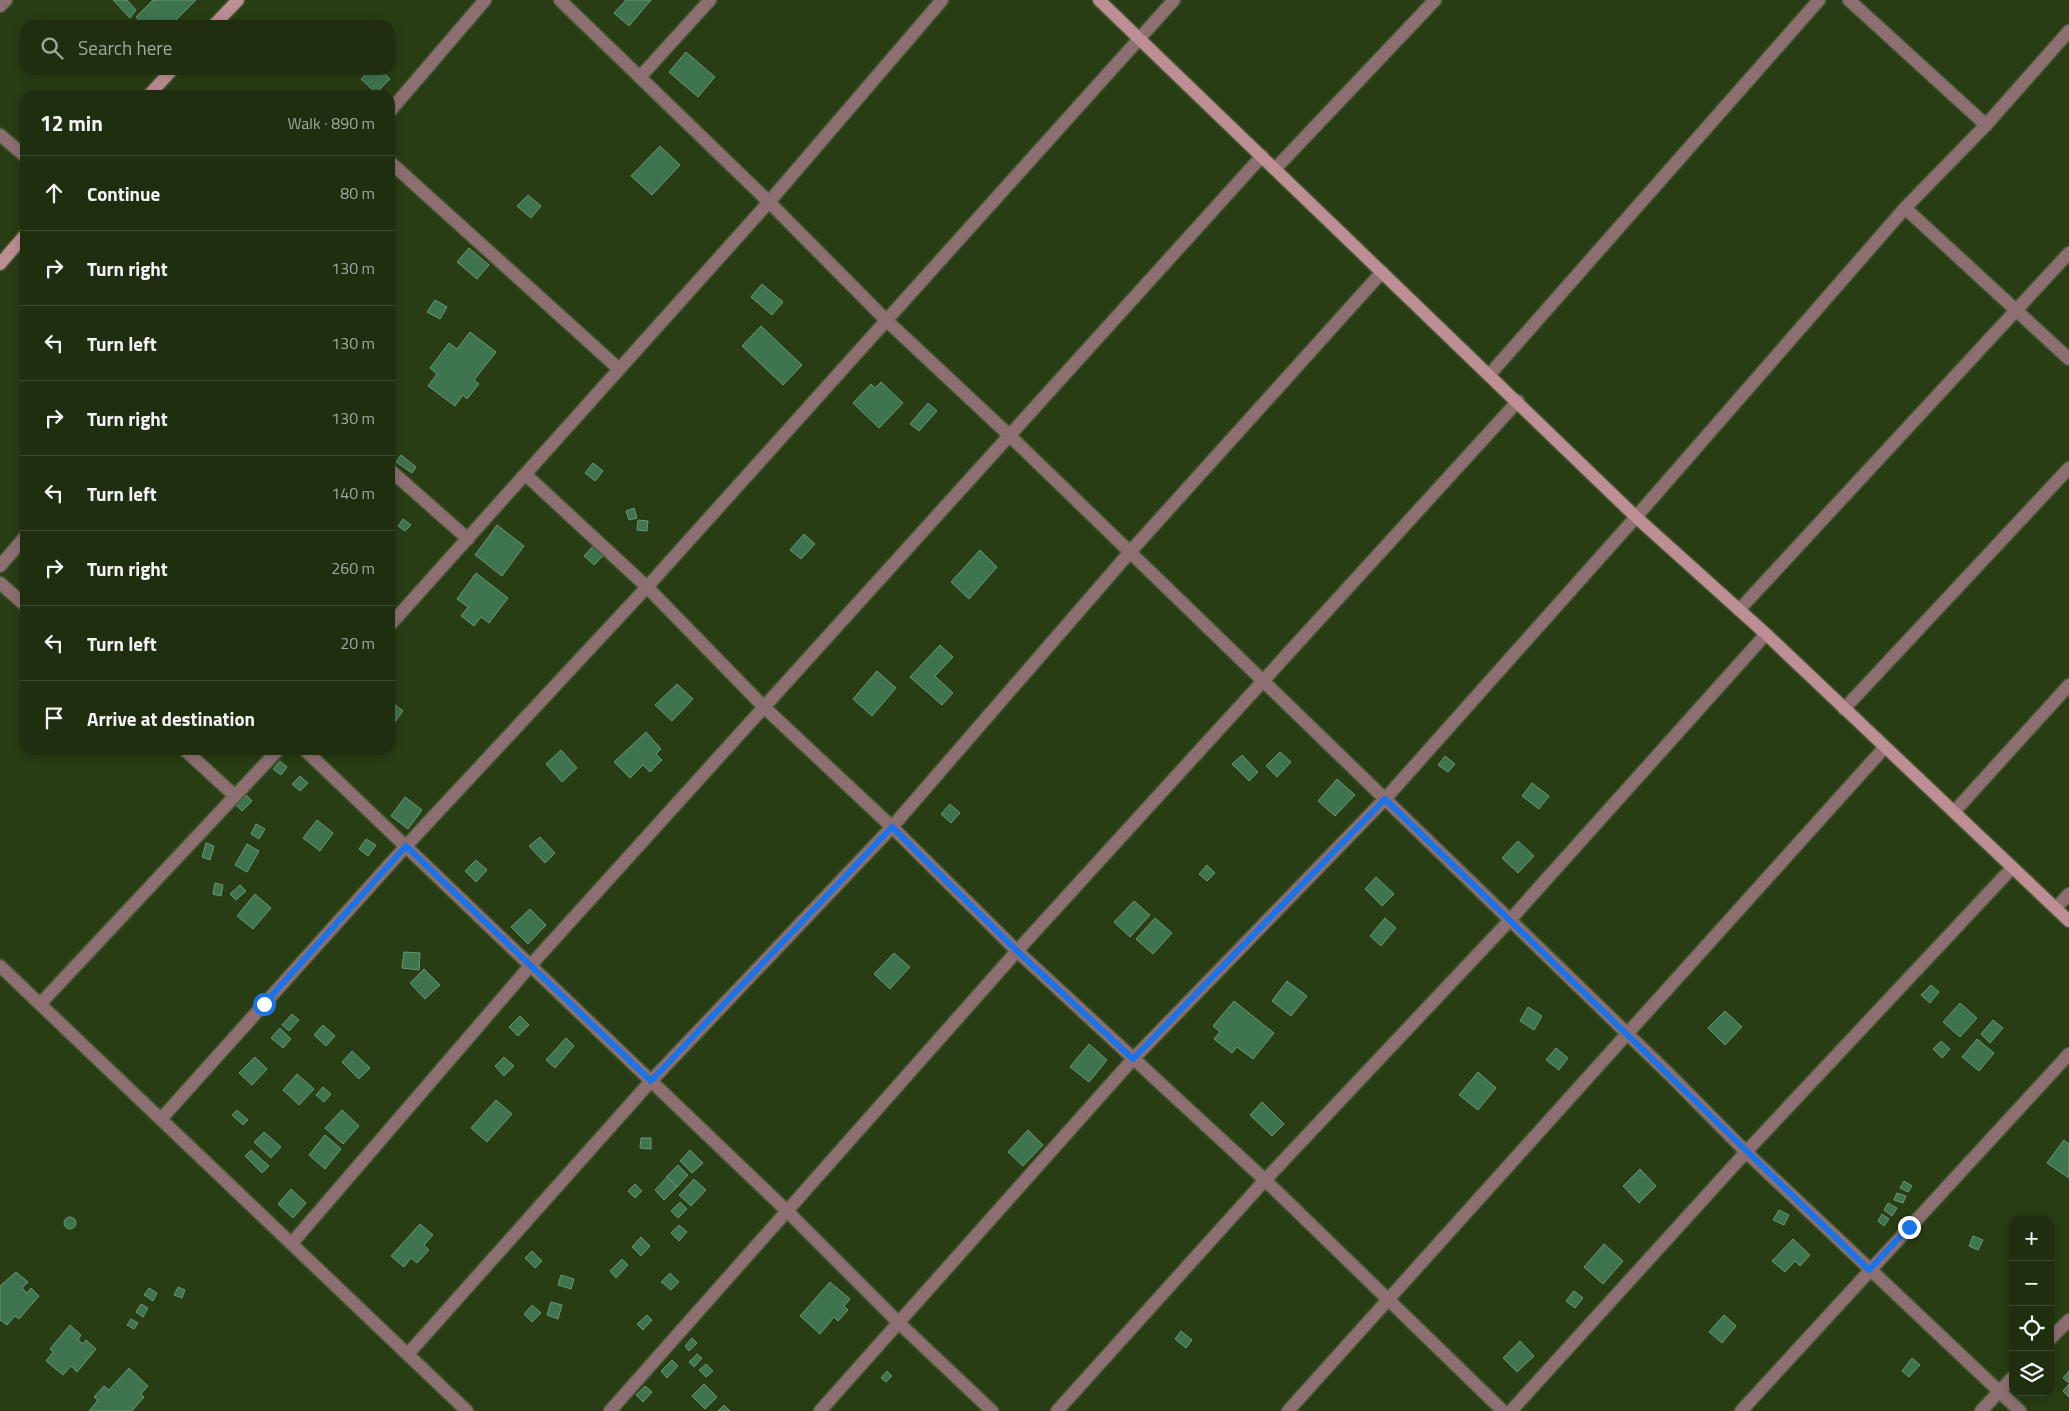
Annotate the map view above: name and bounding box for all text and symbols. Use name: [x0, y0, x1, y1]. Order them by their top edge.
search box: [20, 20, 395, 75]
text: Search here: [78, 33, 172, 62]
icon: search: [38, 34, 66, 62]
text: 12 min: [40, 107, 103, 139]
text: Walk · 890 m: [287, 111, 375, 135]
icon: ahead: [40, 179, 68, 207]
text: Continue: [87, 179, 160, 208]
text: 80 m: [340, 181, 375, 205]
icon: right: [40, 254, 68, 282]
text: Turn right: [87, 254, 168, 283]
text: 130 m: [331, 256, 375, 280]
icon: left: [40, 329, 68, 357]
text: Turn left: [87, 329, 157, 358]
text: 130 m: [331, 331, 375, 355]
icon: right: [40, 404, 68, 432]
text: Turn right: [87, 404, 168, 433]
text: 130 m: [331, 406, 375, 430]
icon: left: [40, 479, 68, 507]
text: Turn left: [87, 479, 157, 508]
text: 140 m: [331, 481, 375, 505]
icon: right: [40, 554, 68, 582]
text: Turn right: [87, 554, 168, 583]
text: 260 m: [331, 556, 375, 580]
icon: left: [40, 629, 68, 657]
text: Turn left: [87, 629, 157, 658]
text: 20 m: [340, 631, 375, 655]
icon: arrive: [40, 704, 68, 732]
text: Arrive at destination: [87, 704, 255, 733]
route start: [253, 993, 276, 1016]
route end: [1898, 1216, 1921, 1239]
map controls: [2009, 1216, 2054, 1396]
button: +: [2009, 1216, 2054, 1261]
button: −: [2009, 1261, 2054, 1306]
button: locate: [2009, 1306, 2054, 1351]
button: layers: [2009, 1351, 2054, 1396]

